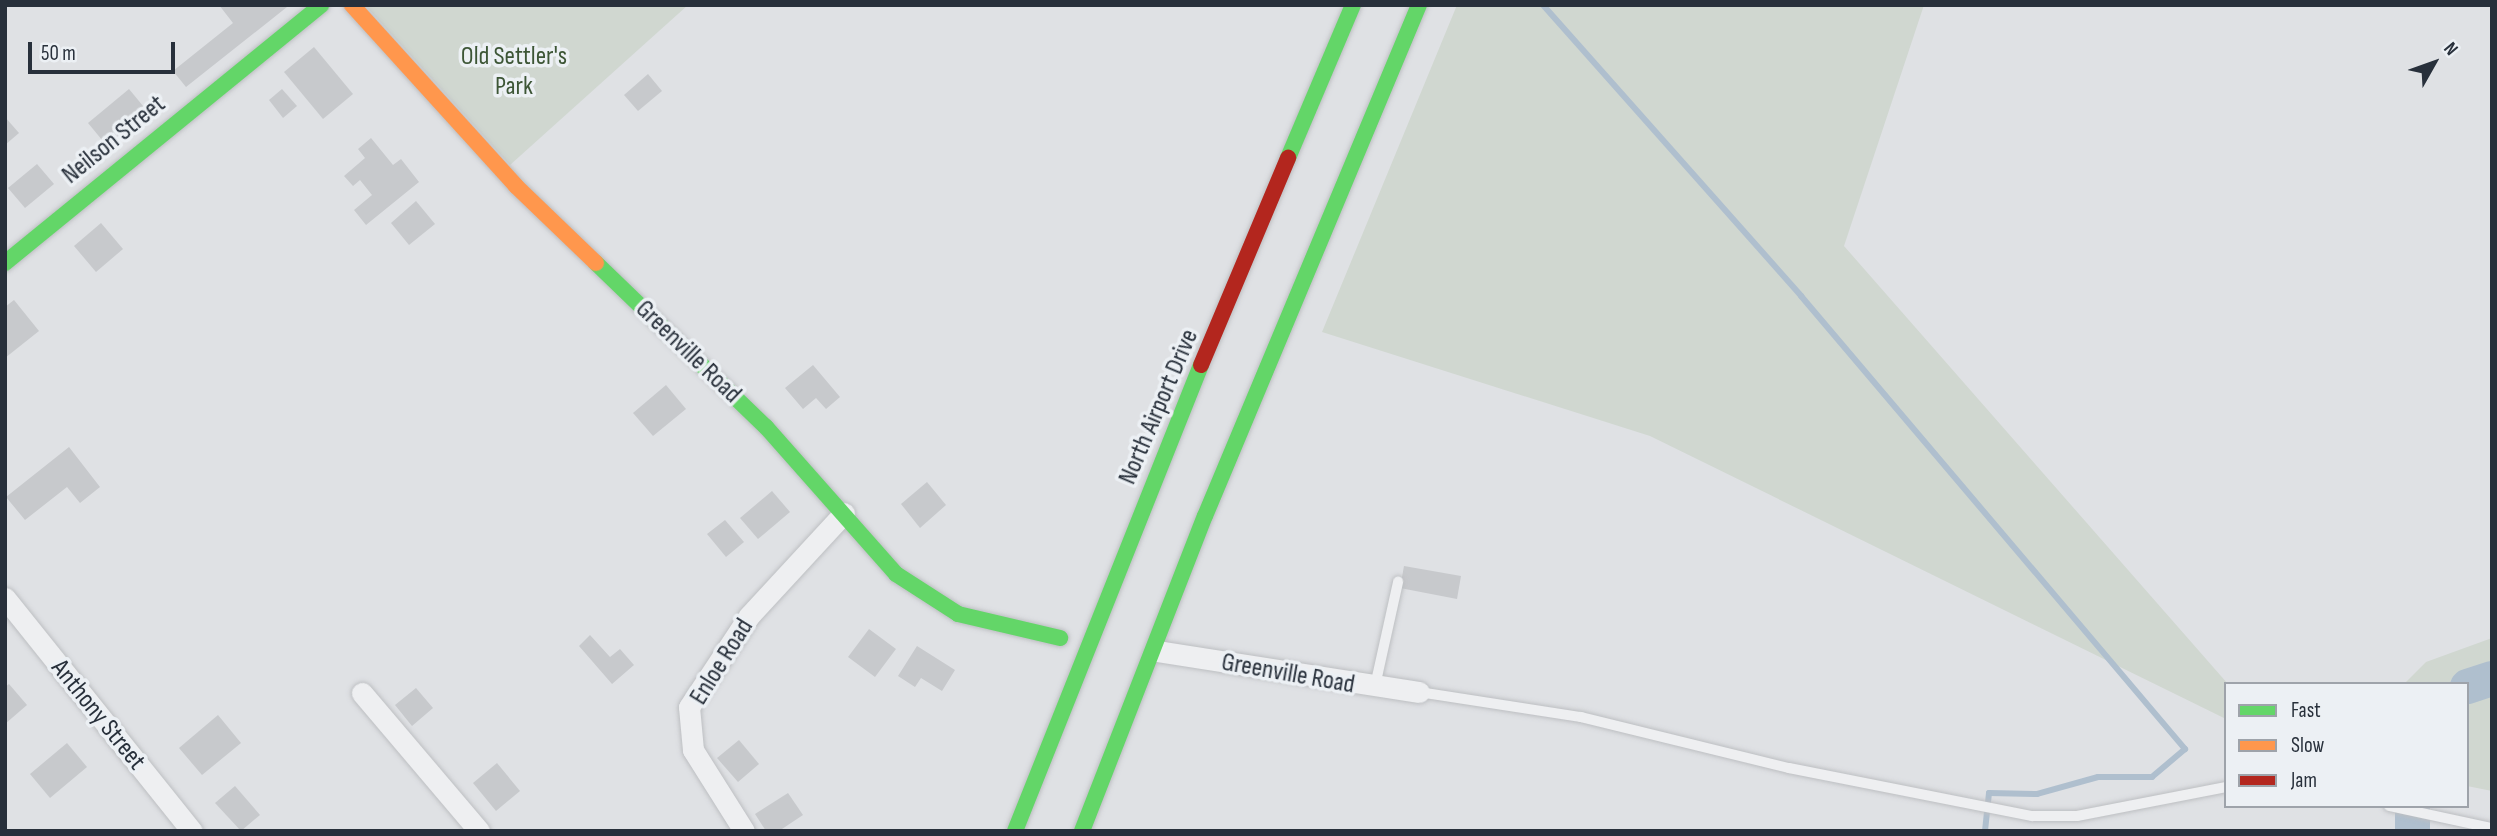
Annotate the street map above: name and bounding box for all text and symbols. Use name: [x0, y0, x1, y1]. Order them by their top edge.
scale bar: [32, 28, 178, 72]
north arrow: [2399, 28, 2469, 98]
text: N: [2438, 38, 2463, 60]
text: 50 m: [41, 41, 76, 66]
park label: Old Settler's Park: [461, 41, 567, 102]
street label: Neilson Street: [56, 89, 172, 191]
street label: Greenville Road: [629, 294, 747, 410]
street label: North Airport Drive: [1112, 325, 1206, 489]
street label: Enloe Road: [684, 613, 760, 711]
street label: Greenville Road: [1219, 647, 1357, 701]
street label: Anthony Street: [44, 654, 152, 776]
legend: [2224, 682, 2469, 808]
text: Fast: [2291, 698, 2321, 723]
text: Slow: [2291, 733, 2324, 758]
text: Jam: [2291, 768, 2317, 793]

